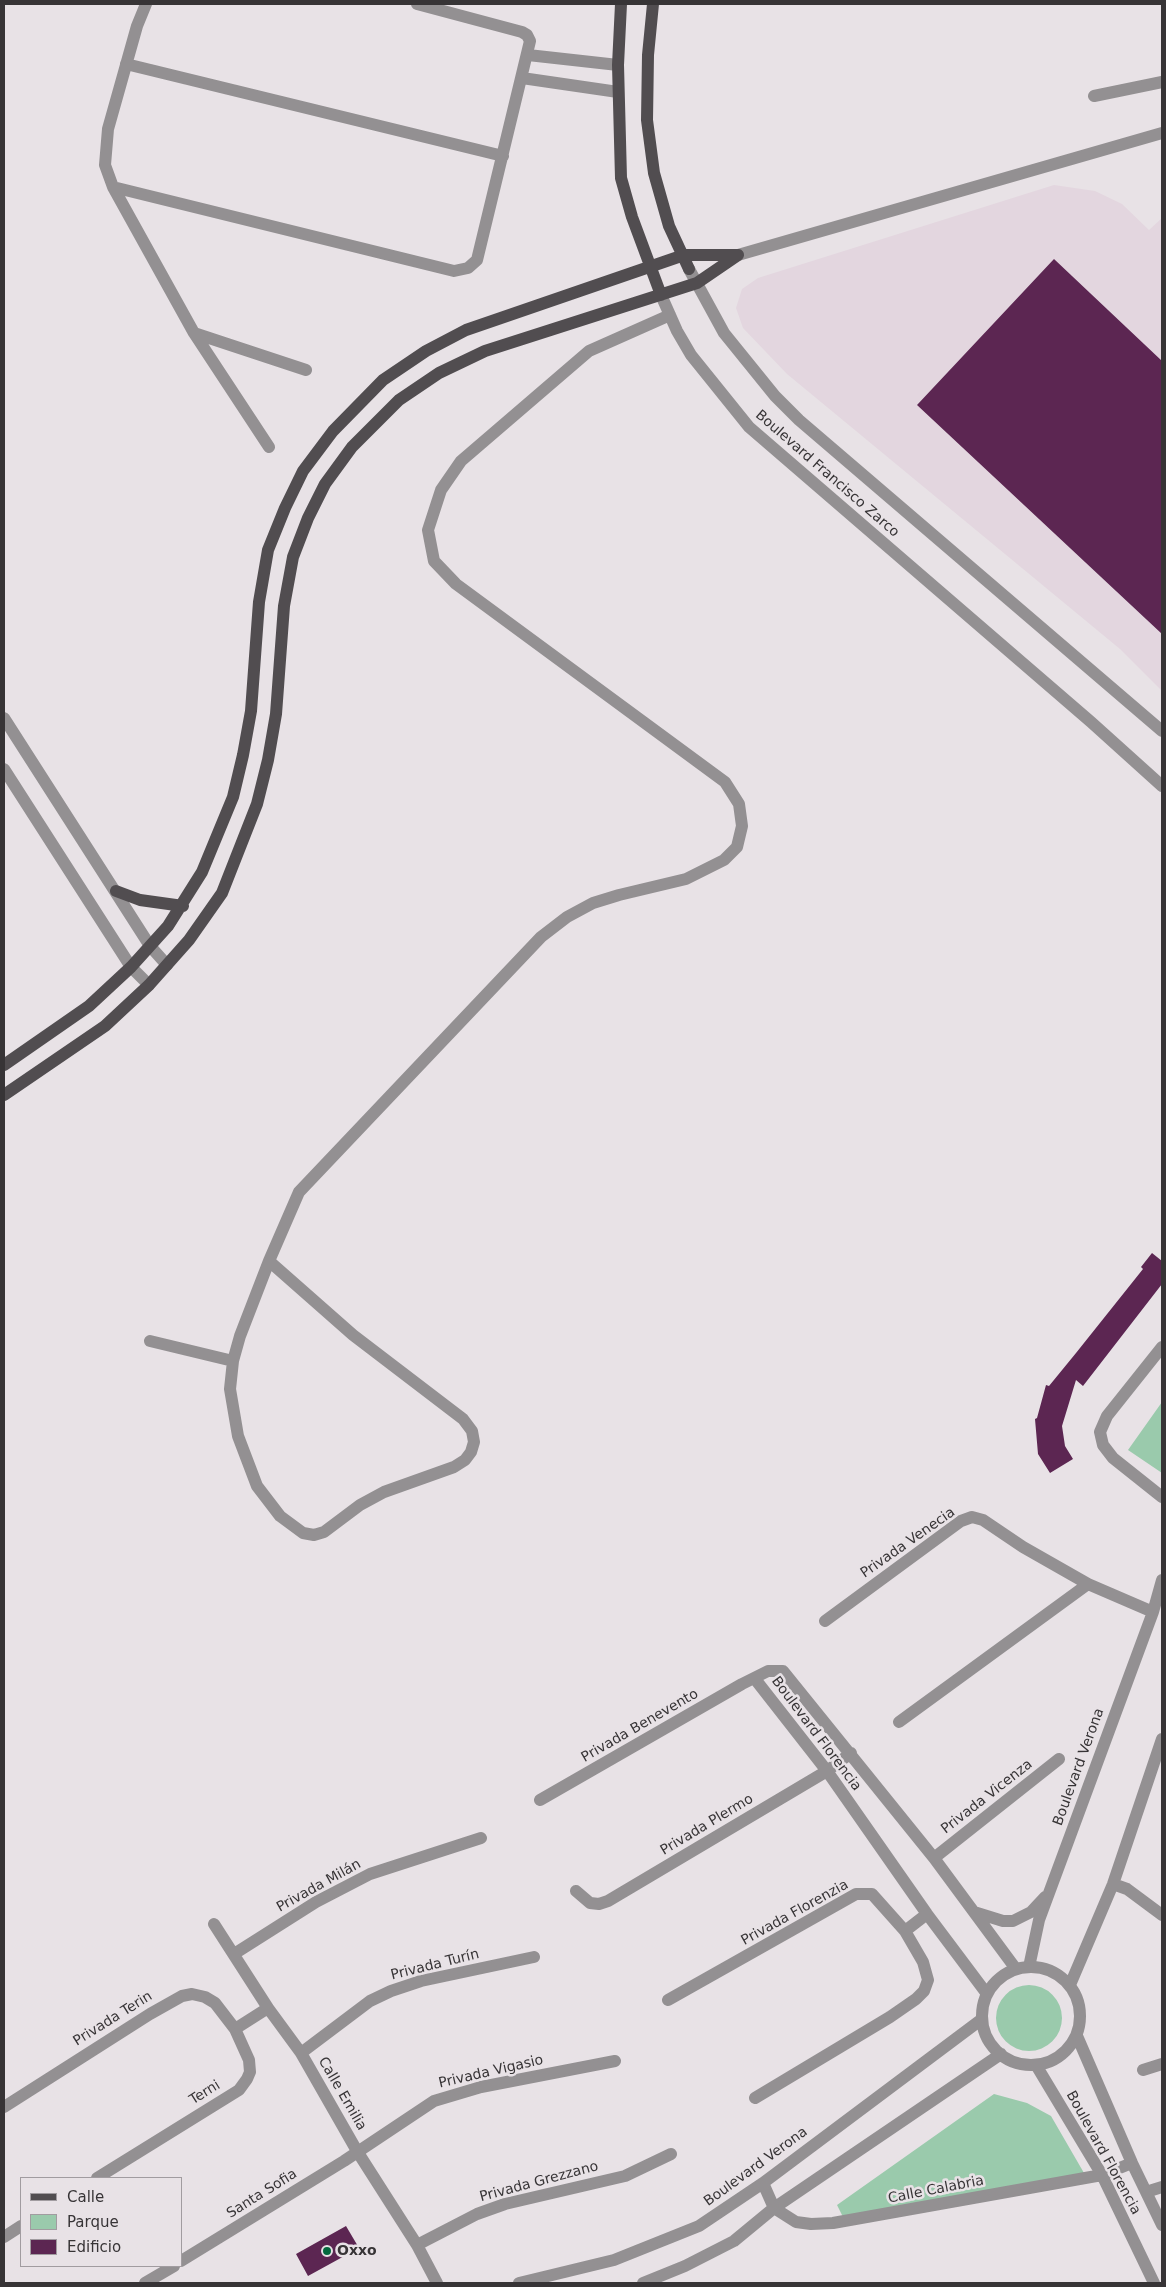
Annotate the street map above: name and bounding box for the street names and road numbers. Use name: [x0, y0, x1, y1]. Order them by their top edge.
street label: Boulevard Francisco Zarco: [752, 407, 902, 541]
street label: Privada Venecia: [858, 1504, 958, 1582]
street label: Boulevard Florencia: [768, 1673, 864, 1795]
street label: Privada Benevento: [579, 1686, 701, 1766]
street label: Boulevard Verona: [1050, 1706, 1108, 1828]
street label: Privada Vicenza: [938, 1756, 1036, 1838]
street label: Privada Plermo: [658, 1791, 756, 1859]
street label: Privada Milán: [274, 1856, 364, 1916]
street label: Privada Florenzia: [739, 1877, 851, 1949]
street label: Privada Turín: [389, 1946, 481, 1984]
street label: Privada Terin: [70, 1988, 156, 2050]
street label: Privada Vigasio: [437, 2052, 545, 2092]
street label: Calle Emilia: [314, 2054, 370, 2134]
street label: Terni: [187, 2077, 223, 2109]
street label: Boulevard Florencia: [1062, 2088, 1144, 2218]
street label: Boulevard Verona: [701, 2124, 811, 2210]
street label: Privada Grezzano: [478, 2158, 600, 2206]
street label: Santa Sofia: [224, 2166, 300, 2222]
street label: Calle Calabria: [887, 2172, 985, 2208]

